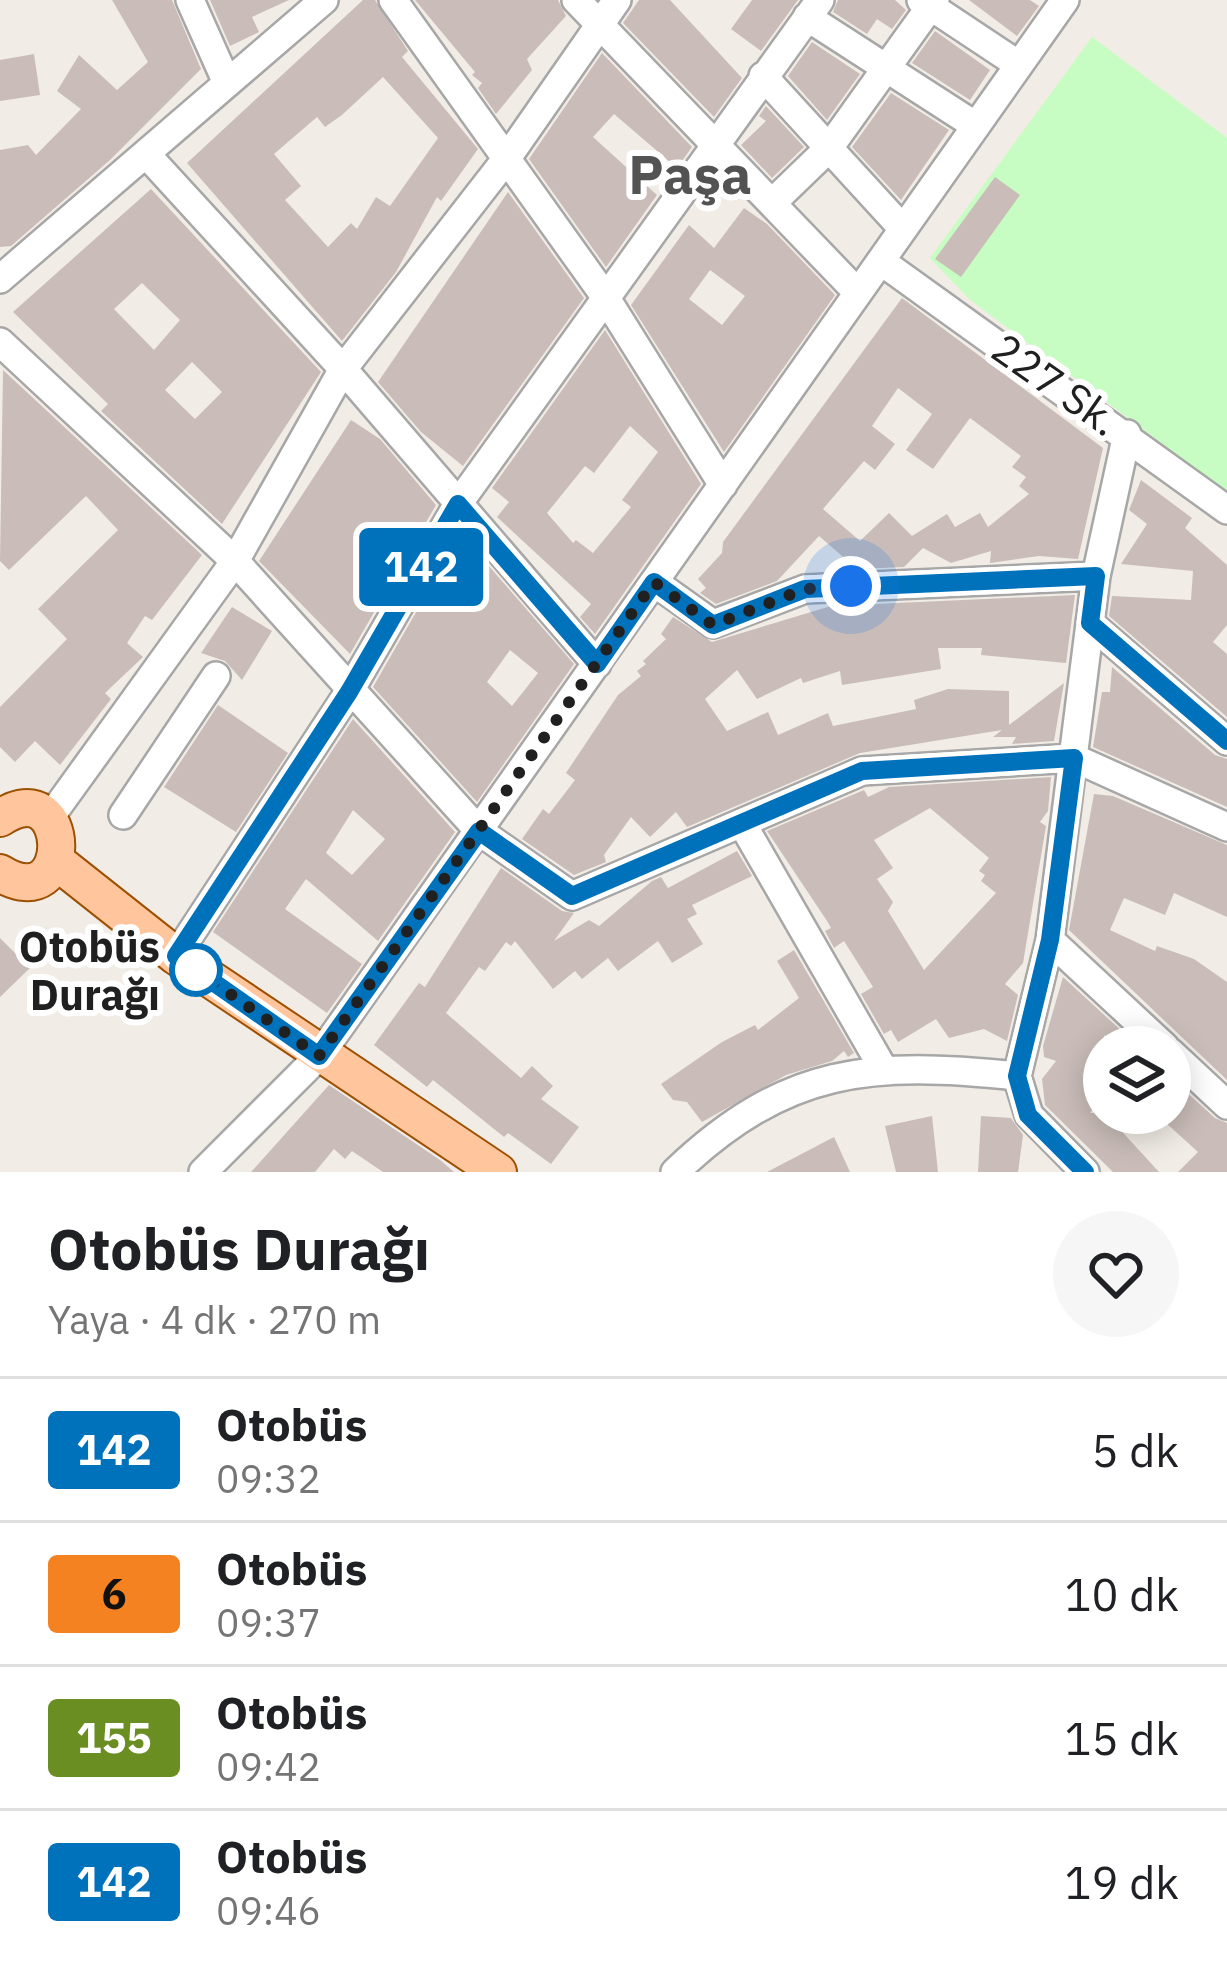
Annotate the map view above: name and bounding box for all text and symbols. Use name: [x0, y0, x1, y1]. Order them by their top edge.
district label: Paşa: [628, 139, 752, 209]
street label: 227 Sk.: [981, 320, 1131, 448]
line badge: 142: [352, 528, 490, 606]
text: 142: [383, 539, 459, 594]
your location: [821, 556, 881, 616]
place label: Otobüs Durağı: [19, 919, 160, 1022]
marker: Otobüs Durağı: [171, 945, 221, 995]
map controls: [1083, 1026, 1191, 1134]
button: layers: [1083, 1026, 1191, 1134]
button: heart: [1053, 1211, 1179, 1337]
text: Otobüs Durağı: [48, 1212, 430, 1286]
text: Yaya · 4 dk · 270 m: [48, 1294, 381, 1345]
text: Otobüs: [216, 1395, 367, 1453]
text: 5 dk: [1092, 1421, 1179, 1479]
text: 142: [76, 1422, 152, 1477]
text: 09:32: [216, 1453, 321, 1504]
text: Otobüs: [216, 1539, 367, 1597]
text: 10 dk: [1065, 1565, 1179, 1623]
text: 6: [101, 1566, 127, 1621]
text: 09:37: [216, 1597, 321, 1648]
text: Otobüs: [216, 1683, 367, 1741]
text: 15 dk: [1065, 1709, 1179, 1767]
text: 155: [76, 1710, 152, 1765]
text: 09:42: [216, 1741, 321, 1792]
text: Otobüs: [216, 1827, 367, 1885]
text: 19 dk: [1065, 1853, 1179, 1911]
text: 142: [76, 1854, 152, 1909]
text: 09:46: [216, 1885, 321, 1936]

